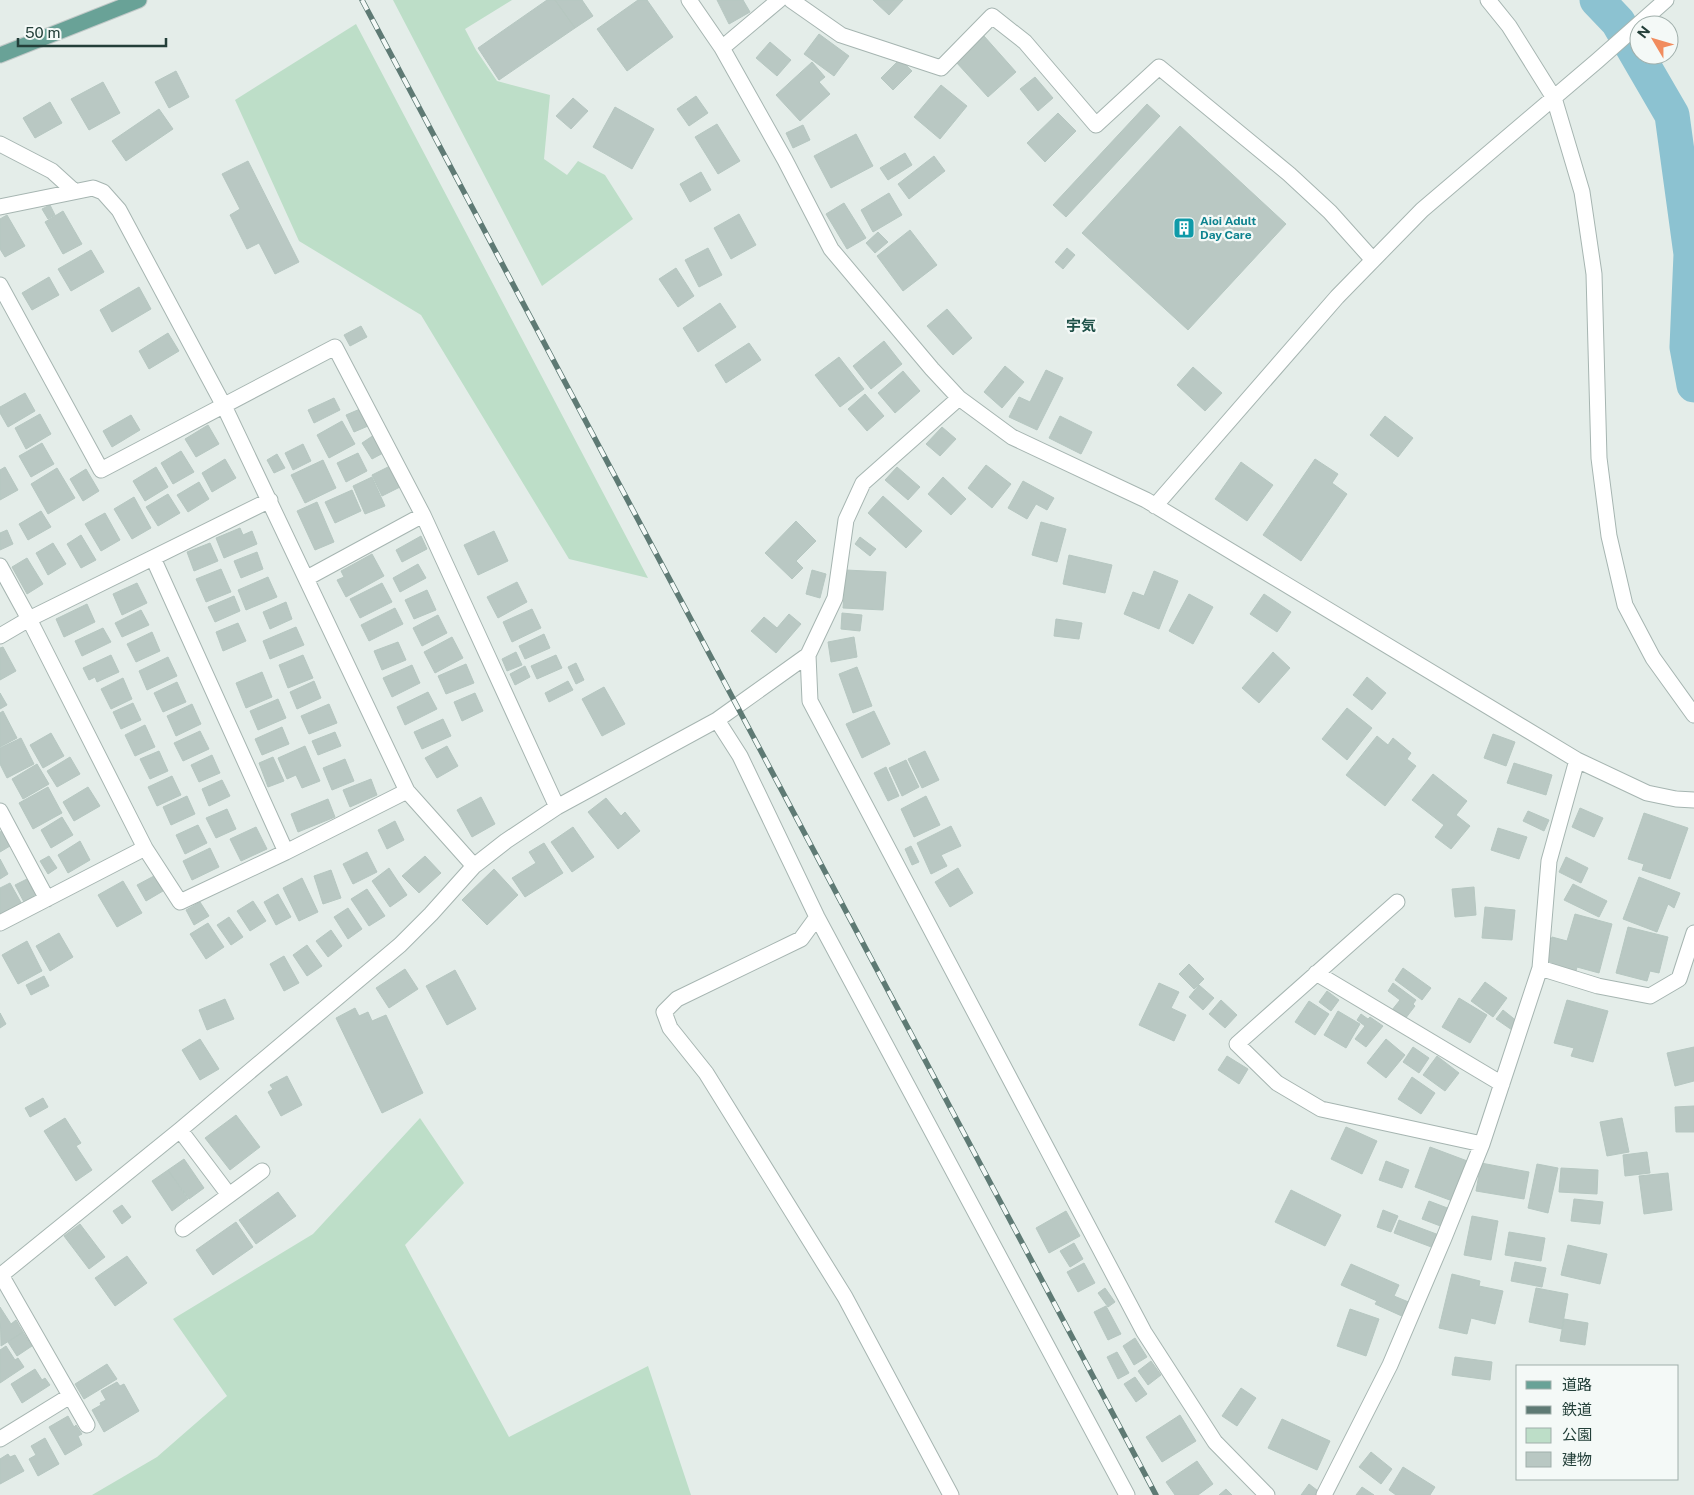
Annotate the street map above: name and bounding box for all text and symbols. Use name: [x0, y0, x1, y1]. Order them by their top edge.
scale bar: [18, 15, 165, 47]
north arrow: [1629, 15, 1679, 65]
text: N: [1634, 23, 1653, 41]
text: 50 m: [25, 24, 60, 41]
place label: Aioi Adult Day Care: [1200, 214, 1256, 242]
building icon: Aioi Adult Day Care: [1172, 216, 1196, 240]
district label: 宇気: [1066, 317, 1096, 334]
legend: [1516, 1365, 1679, 1480]
text: 道路: [1562, 1376, 1592, 1393]
text: 鉄道: [1562, 1401, 1592, 1418]
text: 公園: [1562, 1426, 1592, 1443]
text: 建物: [1562, 1451, 1592, 1468]

